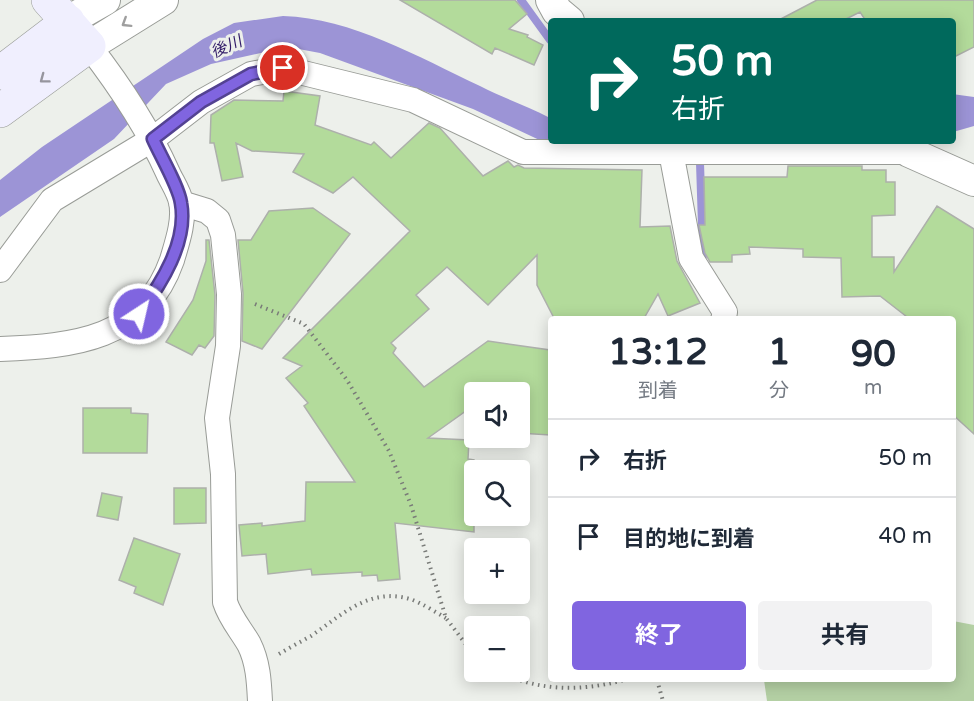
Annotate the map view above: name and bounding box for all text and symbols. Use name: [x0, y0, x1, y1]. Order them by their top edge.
one-way arrow: [122, 15, 132, 27]
water label: 後川: [208, 30, 247, 63]
text: 50 m: [671, 36, 773, 87]
pin: [257, 42, 308, 93]
icon: right: [572, 42, 650, 120]
icon: arrive: [266, 51, 299, 84]
one-way arrow: [40, 71, 51, 82]
text: 右折: [671, 93, 725, 126]
position arrow: [107, 282, 171, 346]
text: 13:12: [608, 331, 708, 374]
text: 1: [768, 331, 791, 374]
text: 90: [851, 333, 896, 376]
text: m: [864, 376, 882, 400]
text: 到着: [638, 379, 678, 403]
text: 分: [769, 379, 789, 403]
map controls: [464, 382, 530, 682]
button: sound: [464, 382, 530, 448]
icon: right: [572, 442, 605, 475]
text: 50 m: [878, 445, 932, 471]
text: 右折: [623, 448, 667, 474]
button: search: [464, 460, 530, 526]
icon: arrive: [572, 520, 605, 553]
text: 40 m: [878, 523, 932, 549]
text: 目的地に到着: [623, 526, 755, 552]
button: +: [464, 538, 530, 604]
button: 終了: [572, 601, 746, 670]
button: 共有: [758, 601, 932, 670]
button: −: [464, 616, 530, 682]

